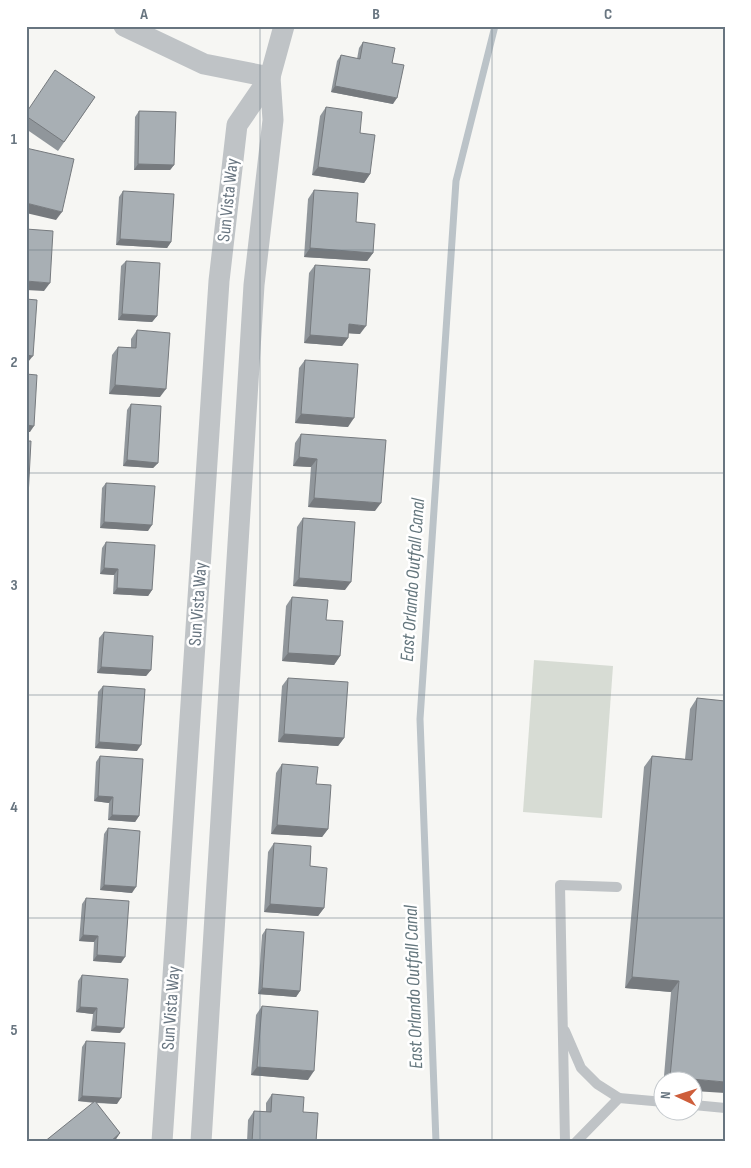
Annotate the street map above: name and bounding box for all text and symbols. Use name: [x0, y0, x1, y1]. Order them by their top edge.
text: A: [139, 5, 148, 24]
text: B: [372, 5, 380, 24]
text: C: [604, 5, 612, 24]
text: 1: [11, 130, 18, 149]
street label: Sun Vista Way: [213, 157, 243, 243]
text: 2: [10, 353, 18, 372]
water label: East Orlando Outfall Canal: [396, 497, 430, 662]
street label: Sun Vista Way: [185, 561, 211, 647]
text: 3: [10, 576, 18, 595]
text: 4: [10, 798, 18, 817]
water label: East Orlando Outfall Canal: [400, 904, 428, 1069]
street label: Sun Vista Way: [158, 965, 184, 1051]
text: 5: [10, 1021, 18, 1040]
north arrow: [654, 1070, 704, 1120]
text: N: [657, 1091, 674, 1099]

